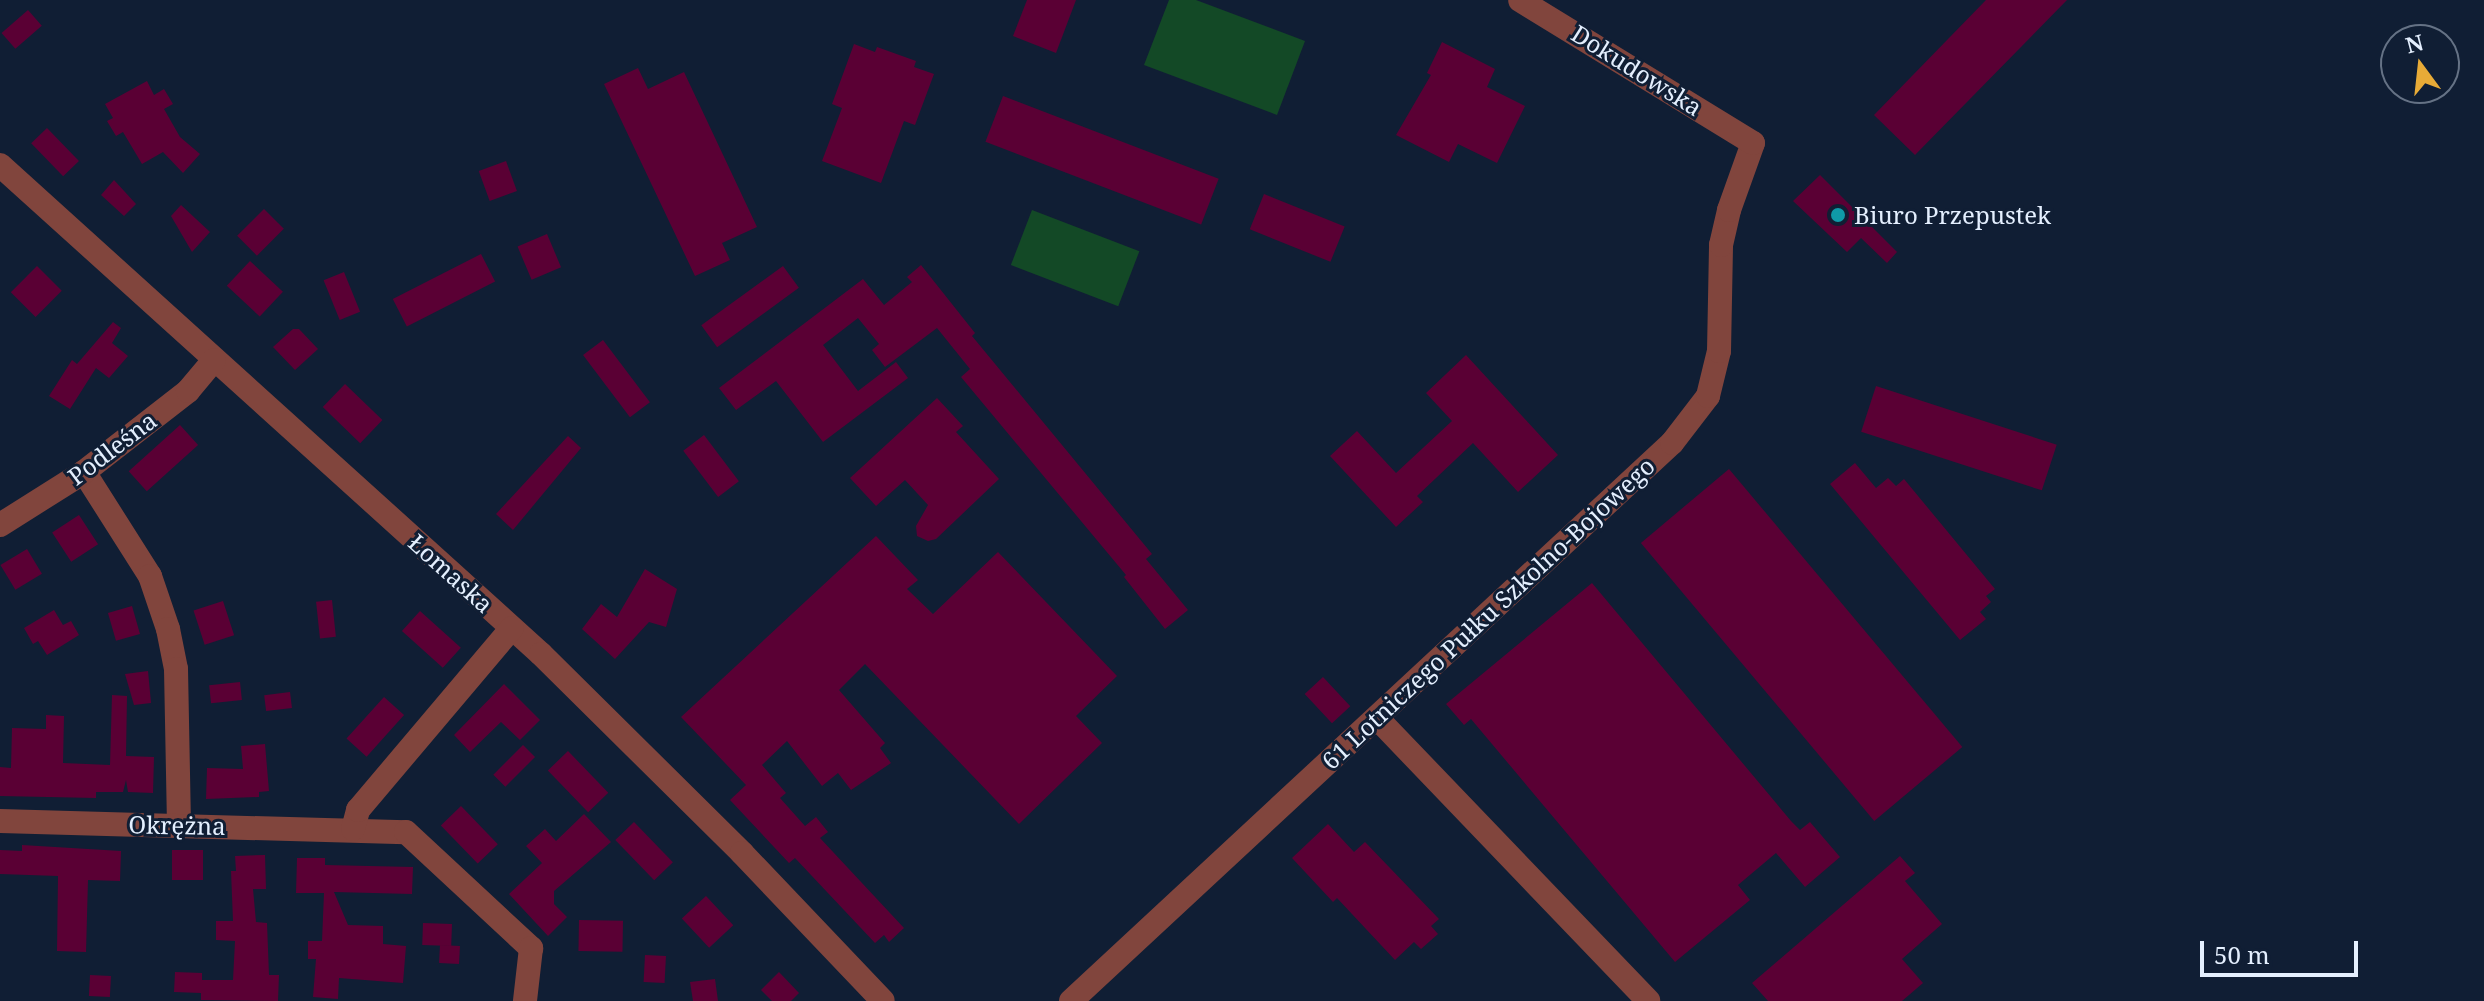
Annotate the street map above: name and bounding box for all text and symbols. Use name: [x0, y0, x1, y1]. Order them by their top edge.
street label: Dokudowska: [1567, 19, 1707, 121]
north arrow: [2380, 24, 2460, 104]
text: N: [2402, 26, 2427, 59]
place label: Biuro Przepustek: [1854, 201, 2051, 229]
marker: Biuro Przepustek: [1829, 206, 1847, 224]
street label: Podleśna: [62, 405, 162, 491]
street label: 61 Lotniczego Pułku Szkolno-Bojowego: [1316, 451, 1660, 775]
street label: Łomaska: [403, 528, 499, 618]
street label: Okrężna: [128, 810, 226, 840]
scale bar: [2204, 925, 2362, 975]
text: 50 m: [2214, 938, 2270, 971]

